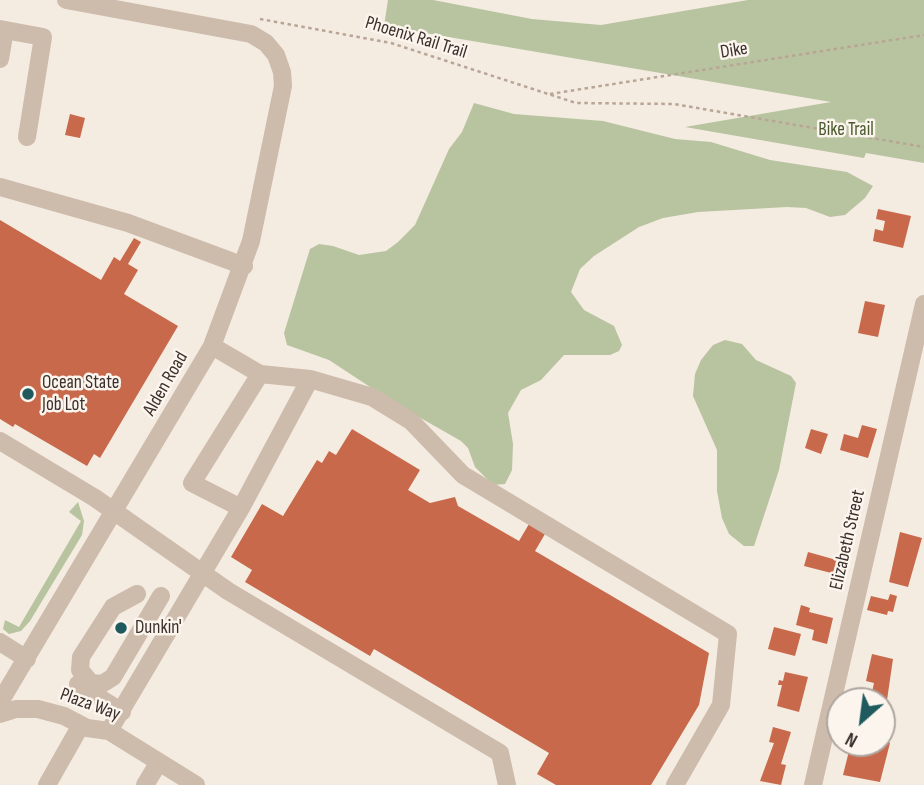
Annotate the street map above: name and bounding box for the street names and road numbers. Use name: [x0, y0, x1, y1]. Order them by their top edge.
street label: Phoenix Rail Trail: [362, 12, 470, 64]
street label: Dike: [719, 38, 749, 64]
street label: Alden Road: [139, 348, 193, 420]
street label: Elizabeth Street: [825, 488, 871, 592]
street label: Plaza Way: [57, 684, 123, 726]

